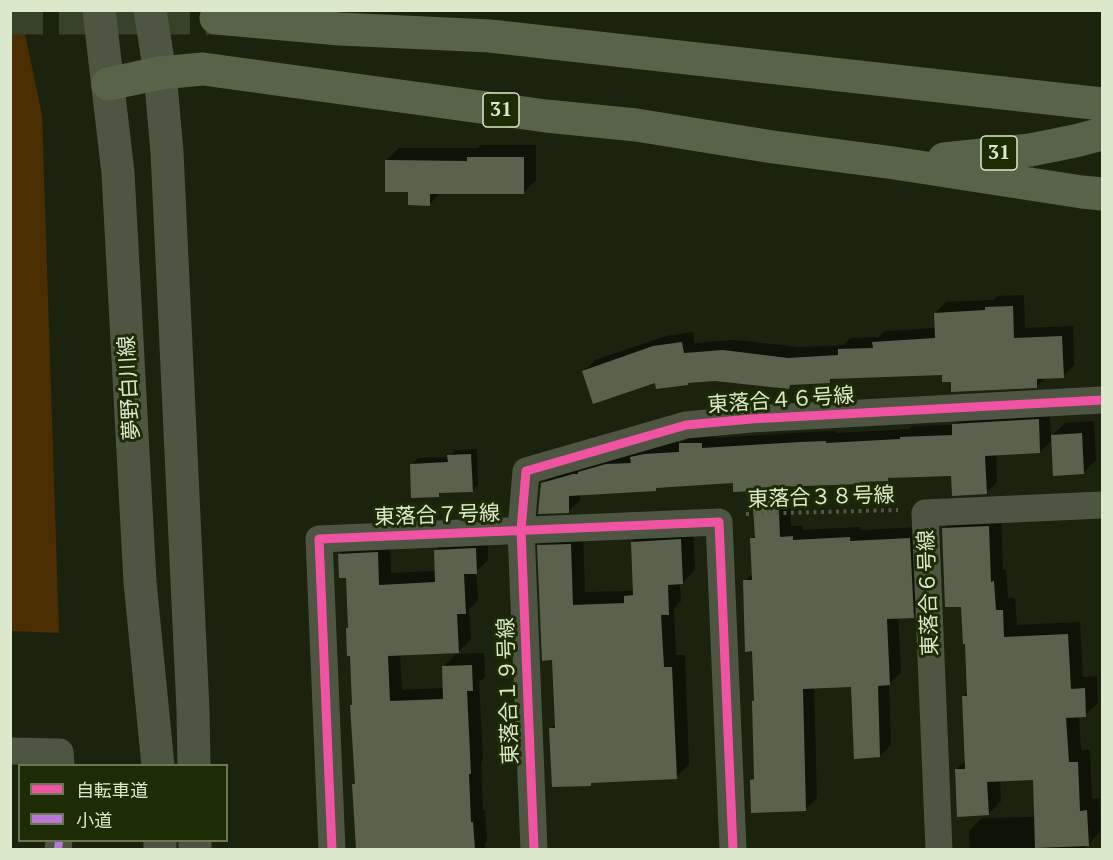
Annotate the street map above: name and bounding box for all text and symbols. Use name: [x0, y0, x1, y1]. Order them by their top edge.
road number: 31: [483, 93, 519, 127]
road number: 31: [981, 136, 1017, 170]
street label: 夢野白川線: [115, 335, 145, 441]
street label: 東落合４６号線: [707, 383, 855, 419]
street label: 東落合３８号線: [747, 483, 895, 513]
street label: 東落合７号線: [374, 501, 500, 531]
street label: 東落合６号線: [914, 530, 944, 656]
street label: 東落合１９号線: [494, 617, 524, 765]
legend: [18, 764, 228, 842]
text: 自転車道: [76, 778, 148, 802]
text: 小道: [76, 808, 112, 832]

